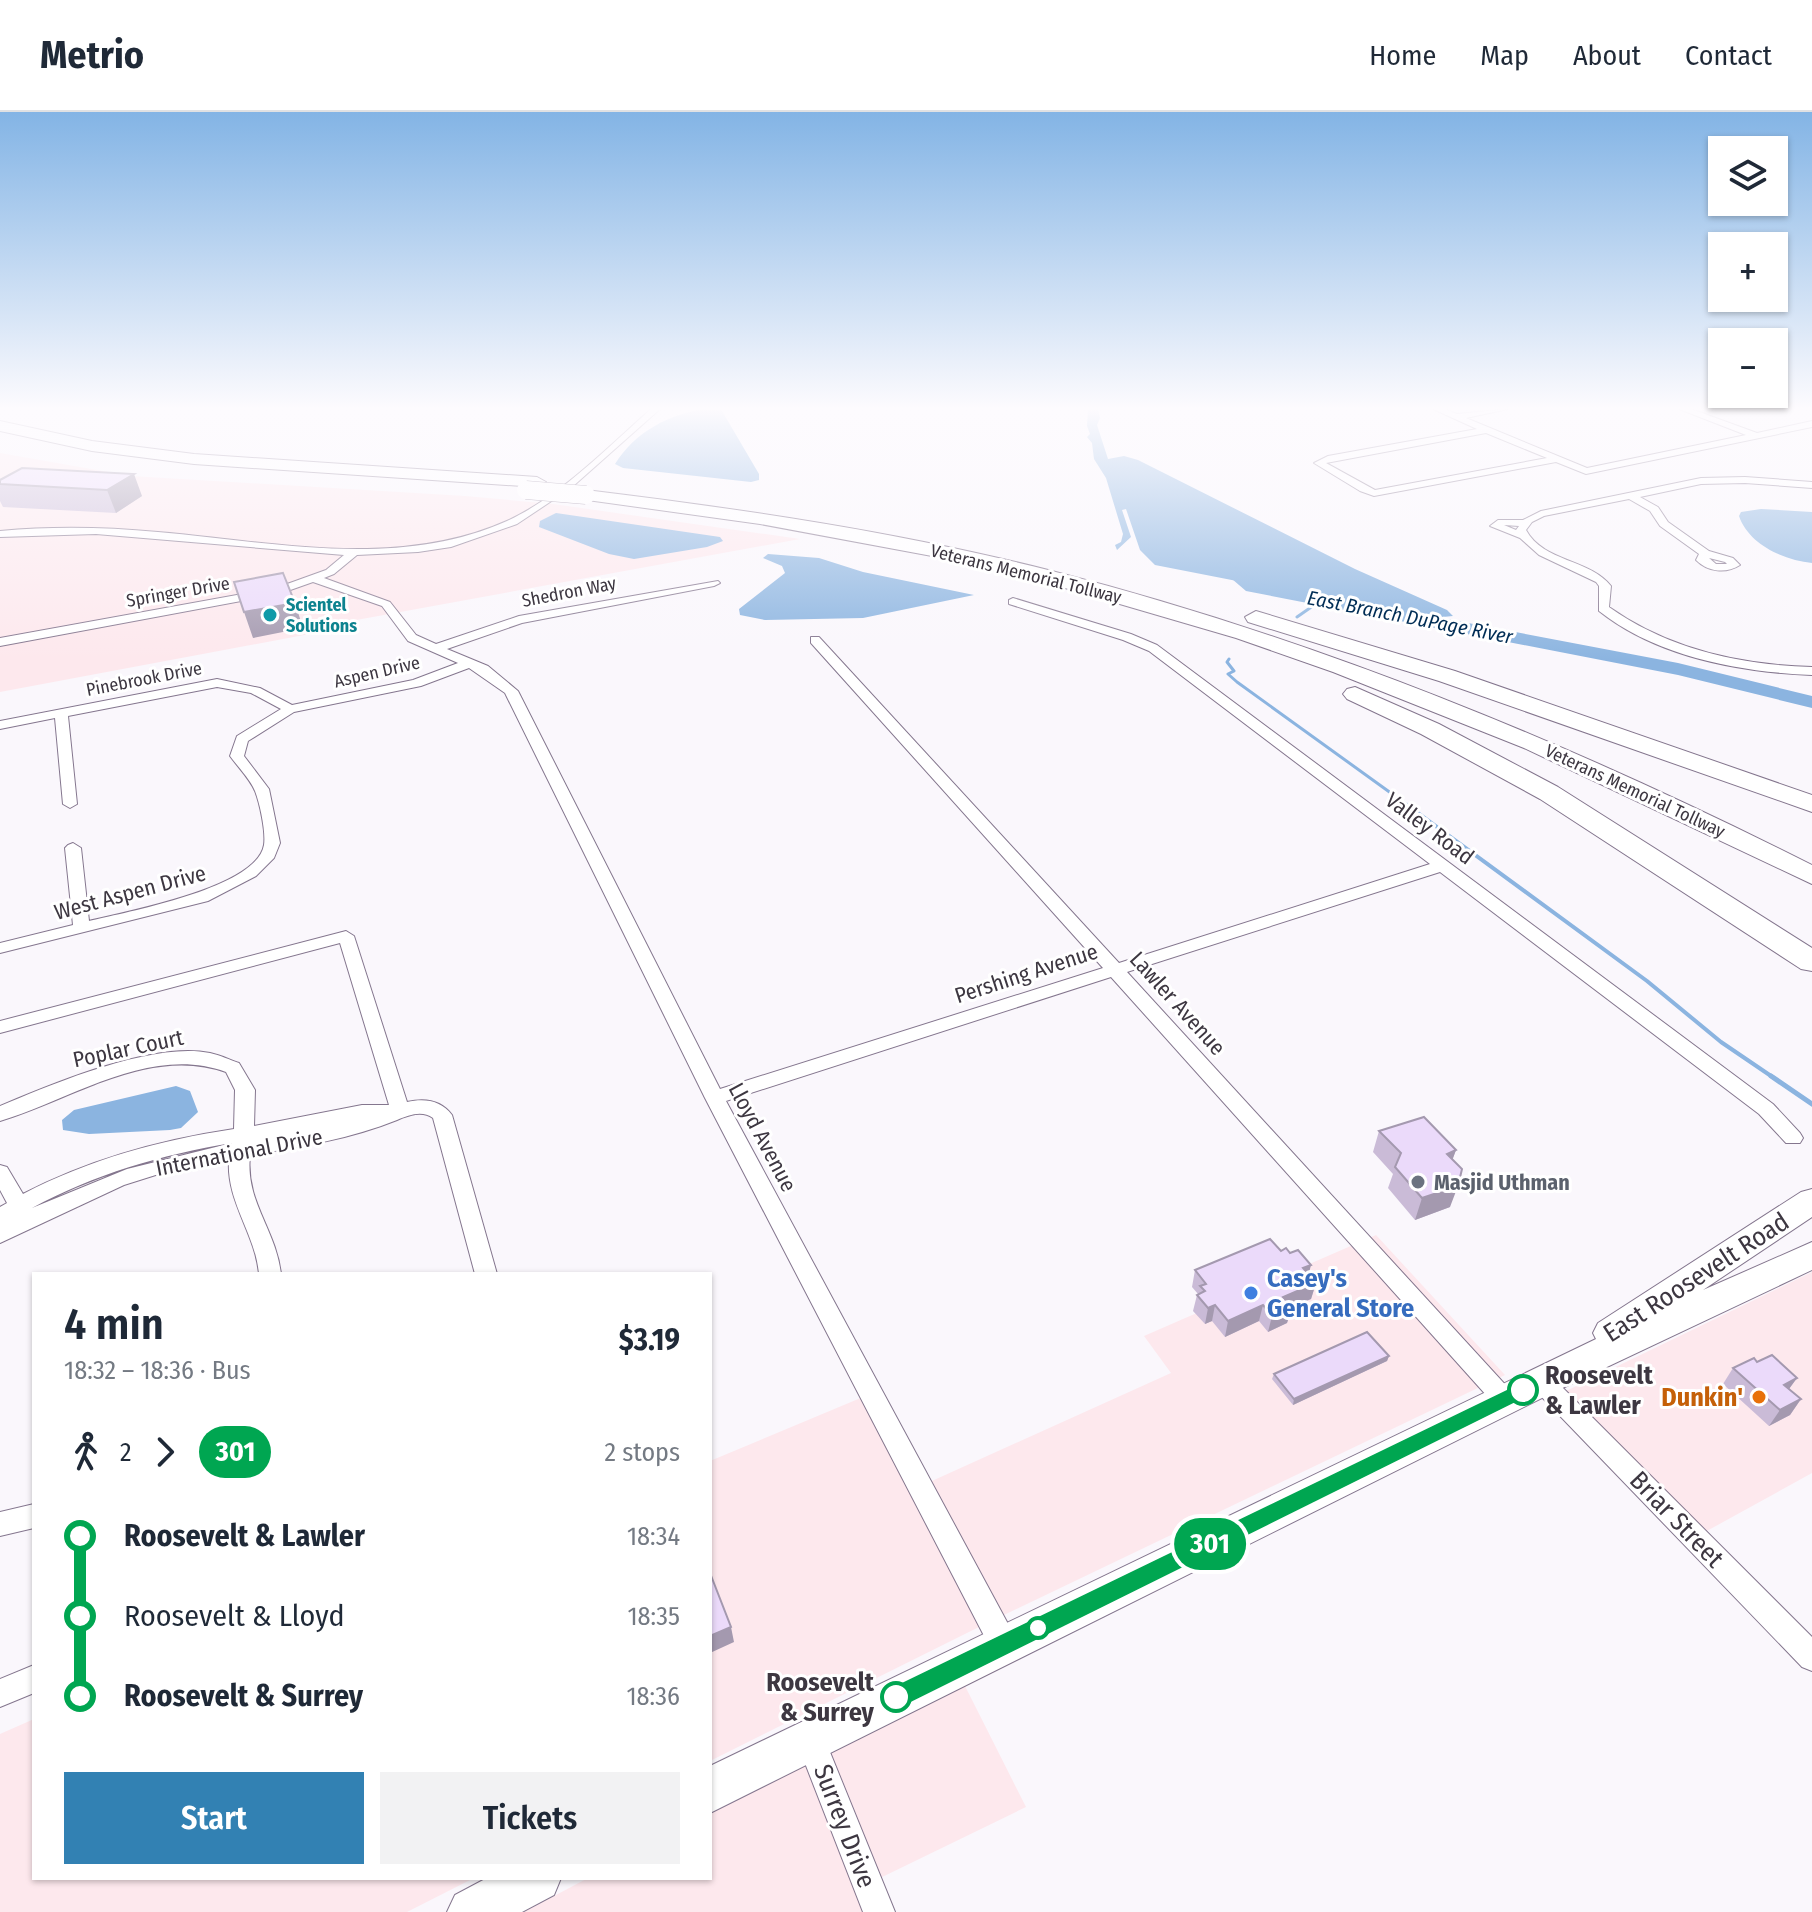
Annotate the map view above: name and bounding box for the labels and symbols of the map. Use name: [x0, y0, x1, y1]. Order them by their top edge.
street label: Veterans Memorial Tollway: [928, 540, 1124, 608]
street label: Springer Drive: [125, 572, 231, 612]
street label: Shedron Way: [520, 572, 618, 612]
water label: East Branch DuPage River: [1305, 585, 1516, 649]
place label: Scientel Solutions: [286, 594, 357, 637]
marker: Scientel Solutions: [261, 606, 279, 624]
street label: Aspen Drive: [332, 651, 422, 693]
street label: Pinebrook Drive: [84, 657, 204, 701]
street label: Veterans Memorial Tollway: [1542, 740, 1728, 842]
street label: Valley Road: [1380, 786, 1479, 870]
street label: West Aspen Drive: [51, 859, 209, 926]
street label: Pershing Avenue: [951, 938, 1101, 1009]
street label: Lawler Avenue: [1124, 946, 1231, 1061]
street label: Poplar Court: [70, 1023, 187, 1073]
street label: Lloyd Avenue: [723, 1078, 803, 1196]
street label: International Drive: [153, 1123, 325, 1182]
place label: Masjid Uthman: [1434, 1169, 1570, 1196]
marker: Masjid Uthman: [1409, 1173, 1427, 1191]
street label: East Roosevelt Road: [1598, 1206, 1795, 1349]
place label: Casey's General Store: [1267, 1263, 1414, 1324]
marker: Casey's General Store: [1242, 1284, 1260, 1302]
place label: Roosevelt & Lawler: [1545, 1360, 1654, 1421]
marker: Roosevelt & Lawler: [1508, 1375, 1538, 1405]
place label: Dunkin': [1661, 1382, 1743, 1413]
marker: Dunkin': [1750, 1388, 1768, 1406]
street label: Briar Street: [1623, 1465, 1730, 1574]
line badge: 301: [1164, 1518, 1256, 1570]
unlabelled marker: [1027, 1617, 1049, 1639]
place label: Roosevelt & Surrey: [766, 1667, 875, 1728]
marker: Roosevelt & Surrey: [881, 1682, 911, 1712]
street label: Surrey Drive: [807, 1760, 882, 1892]

